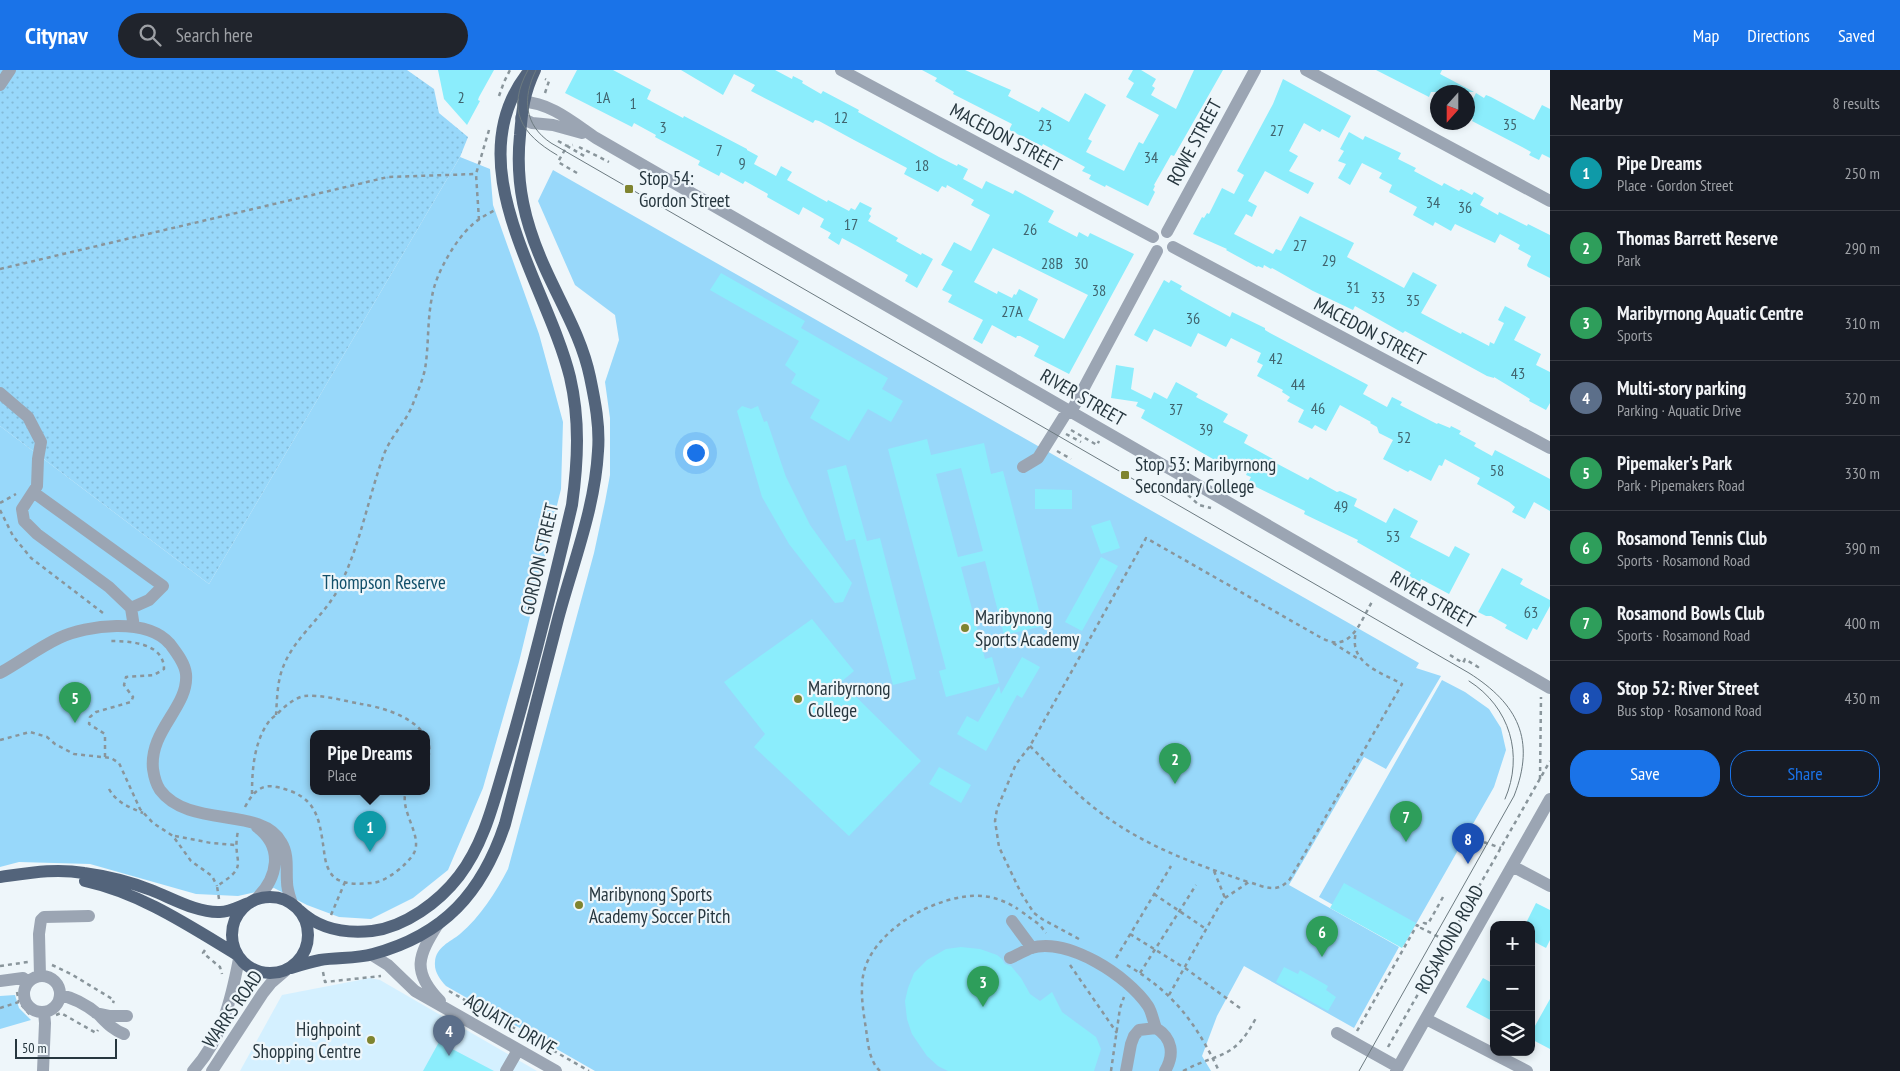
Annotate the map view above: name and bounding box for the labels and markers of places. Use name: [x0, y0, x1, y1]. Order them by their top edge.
place label: Stop 54: Gordon Street: [639, 166, 731, 212]
marker: Stop 54: Gordon Street: [623, 183, 635, 195]
place label: Stop 53: Maribyrnong Secondary College: [1135, 452, 1276, 498]
marker: Stop 53: Maribyrnong Secondary College: [1119, 469, 1131, 481]
place label: Maribynong Sports Academy: [975, 605, 1080, 651]
marker: Maribynong Sports Academy: [959, 622, 971, 634]
place label: Maribyrnong College: [808, 676, 891, 722]
pin: 5: [59, 682, 91, 723]
marker: Maribyrnong College: [792, 693, 804, 705]
pin: 2: [1159, 743, 1191, 784]
pin: 7: [1390, 801, 1422, 842]
pin: 1: [354, 811, 386, 852]
pin: 8: [1452, 823, 1484, 864]
place label: Maribynong Sports Academy Soccer Pitch: [589, 882, 730, 928]
marker: Maribynong Sports Academy Soccer Pitch: [573, 899, 585, 911]
pin: 6: [1306, 916, 1338, 957]
pin: 3: [967, 966, 999, 1007]
pin: 4: [433, 1015, 465, 1056]
place label: Highpoint Shopping Centre: [252, 1017, 362, 1063]
marker: Highpoint Shopping Centre: [365, 1034, 377, 1046]

